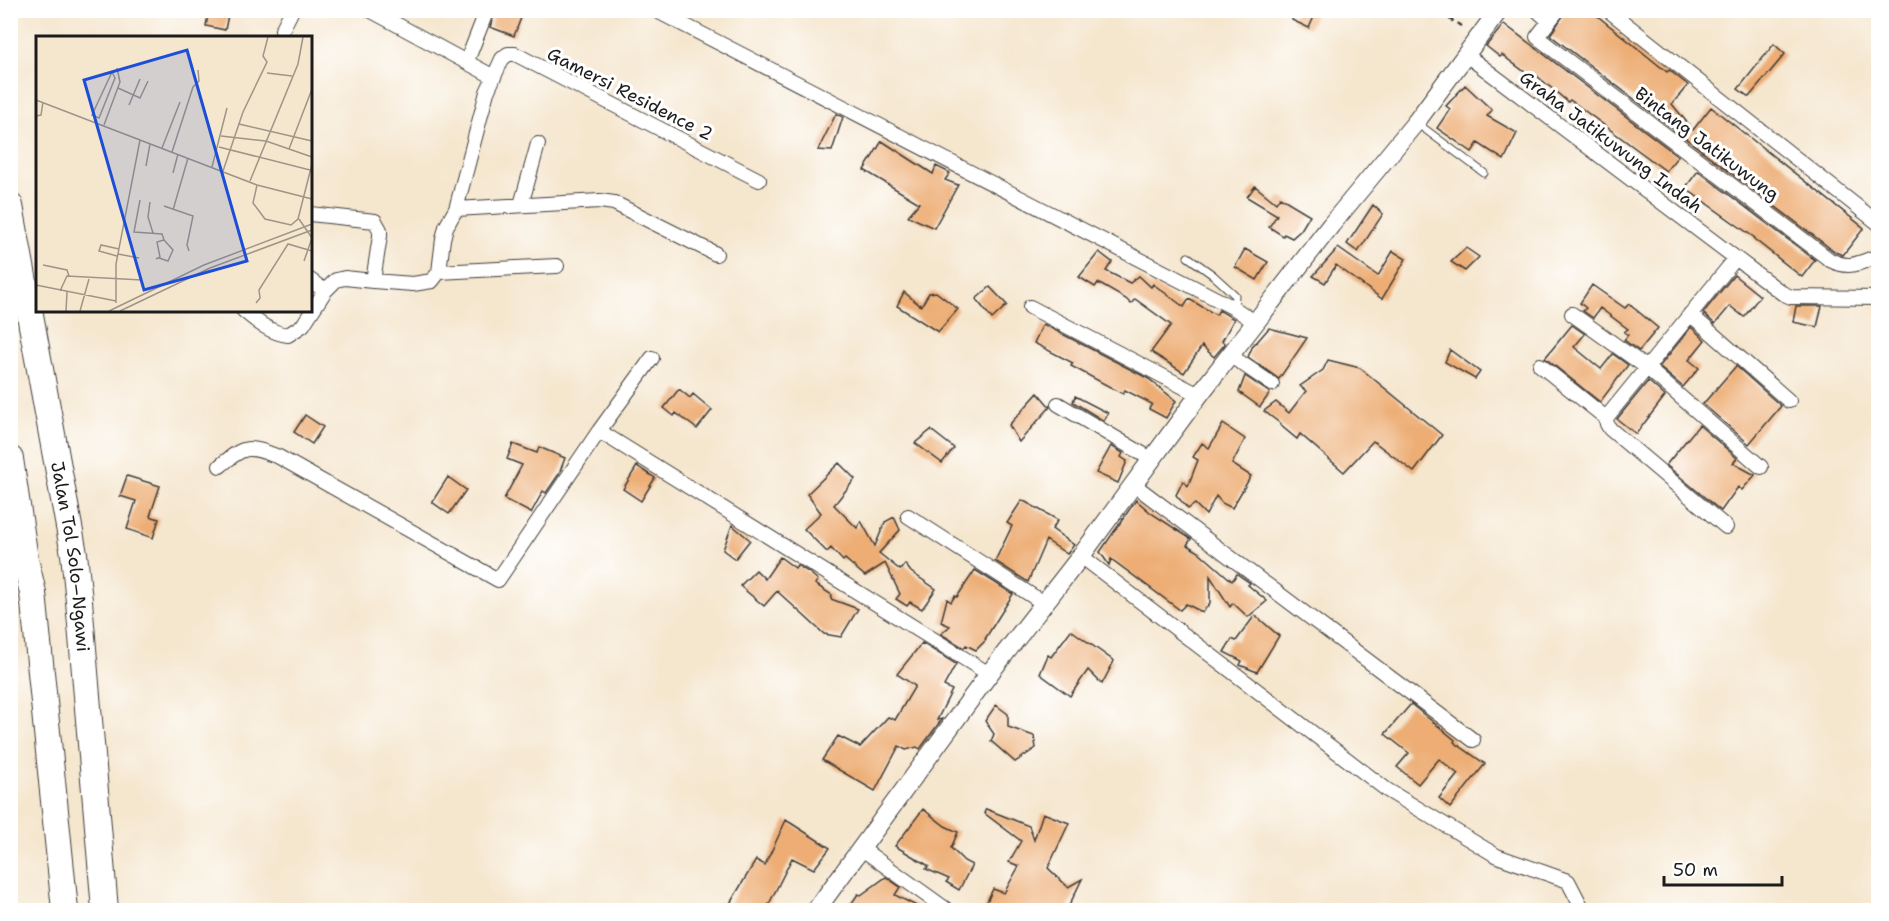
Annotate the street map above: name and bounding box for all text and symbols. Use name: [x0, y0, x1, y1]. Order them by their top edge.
inset map: [36, 36, 312, 312]
street label: Gamersi Residence 2: [543, 42, 717, 146]
street label: Graha Jatikuwung Indah: [1515, 65, 1707, 219]
street label: Bintang Jatikuwung: [1630, 82, 1784, 206]
street label: Jalan Tol Solo–Ngawi: [45, 459, 95, 653]
scale bar: [1664, 849, 1782, 887]
text: 50 m: [1673, 858, 1718, 882]

